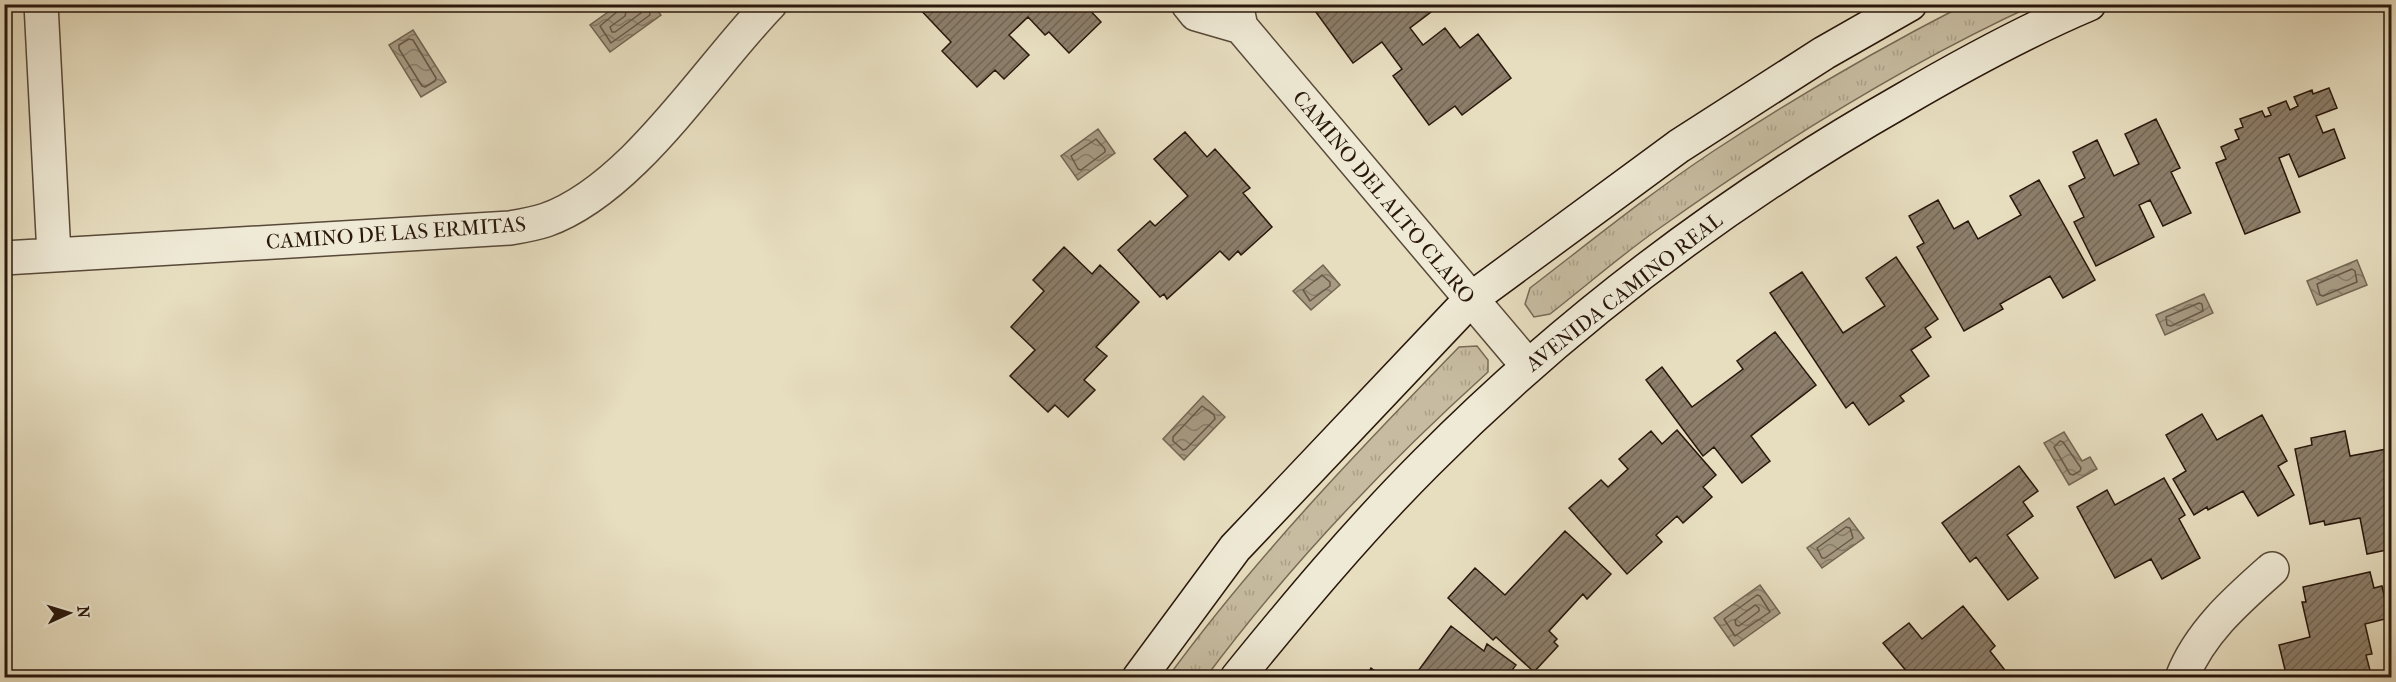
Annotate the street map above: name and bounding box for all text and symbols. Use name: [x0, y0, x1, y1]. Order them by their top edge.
street label: CAMINO DEL ALTO CLARO: [1288, 86, 1480, 308]
street label: AVENIDA CAMINO REAL: [1520, 208, 1727, 377]
street label: CAMINO DE LAS ERMITAS: [265, 212, 527, 254]
north arrow: [39, 583, 99, 643]
text: N: [74, 605, 93, 620]

